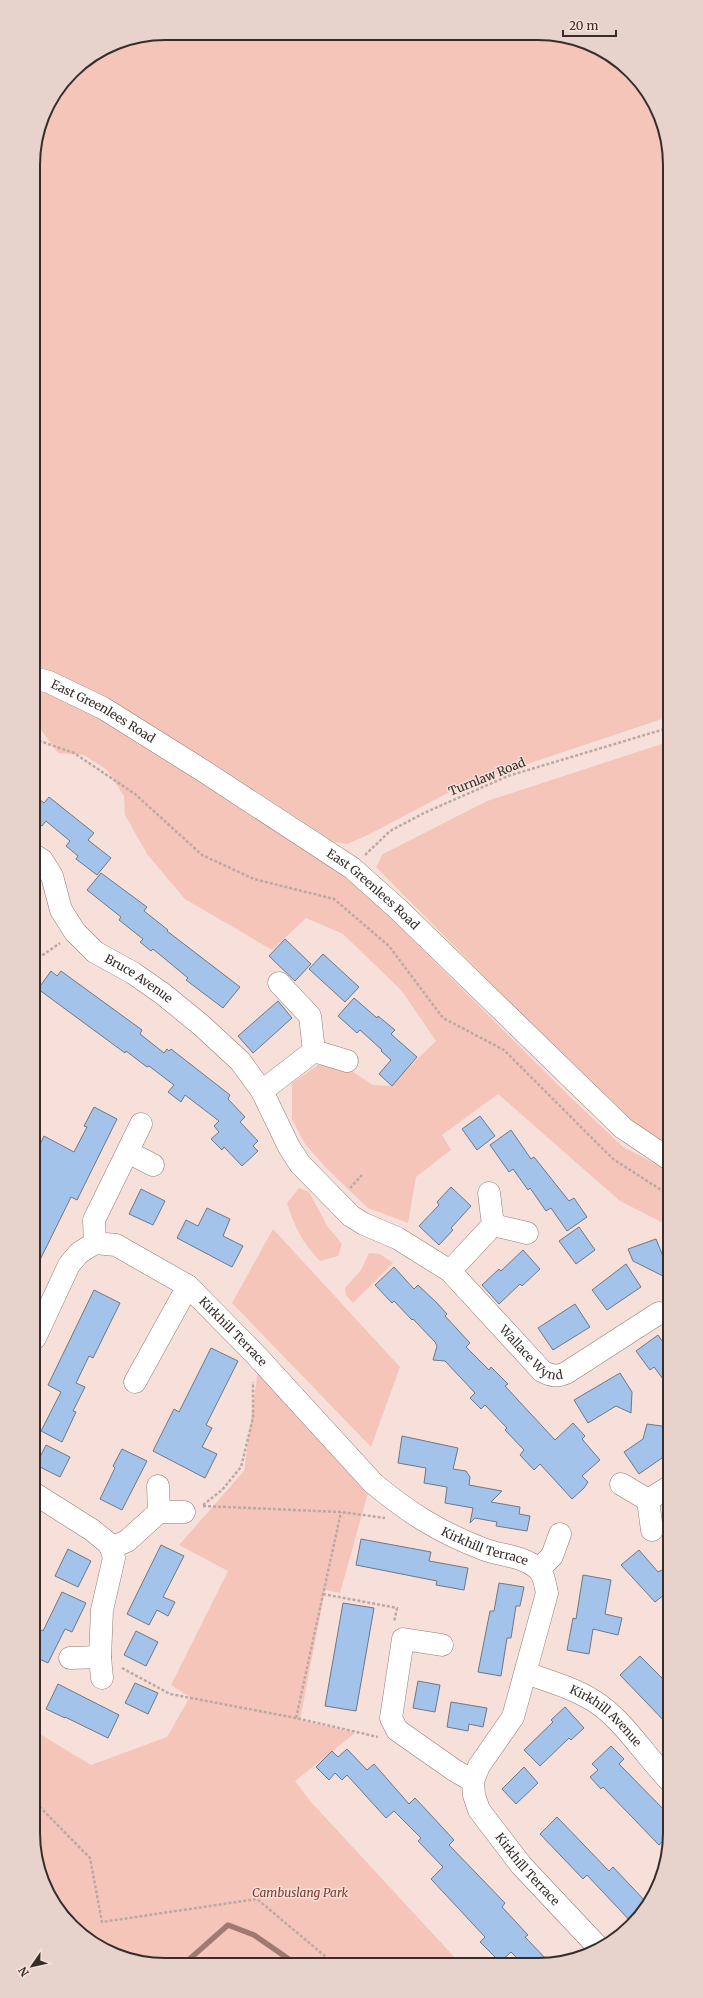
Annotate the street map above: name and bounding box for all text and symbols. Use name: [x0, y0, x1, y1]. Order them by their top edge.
scale bar: [563, 12, 616, 38]
text: 20 m: [569, 18, 598, 33]
street label: East Greenlees Road: [49, 676, 158, 746]
street label: Turnlaw Road: [446, 754, 527, 799]
street label: East Greenlees Road: [324, 846, 422, 932]
street label: Bruce Avenue: [102, 951, 176, 1006]
street label: Kirkhill Terrace: [196, 1294, 270, 1369]
street label: Wallace Wynd: [496, 1321, 564, 1383]
street label: Kirkhill Terrace: [439, 1524, 531, 1568]
street label: Kirkhill Avenue: [568, 1682, 645, 1749]
street label: Kirkhill Terrace: [492, 1830, 563, 1908]
park label: Cambuslang Park: [252, 1885, 349, 1900]
north arrow: [12, 1946, 52, 1986]
text: N: [15, 1964, 32, 1979]

